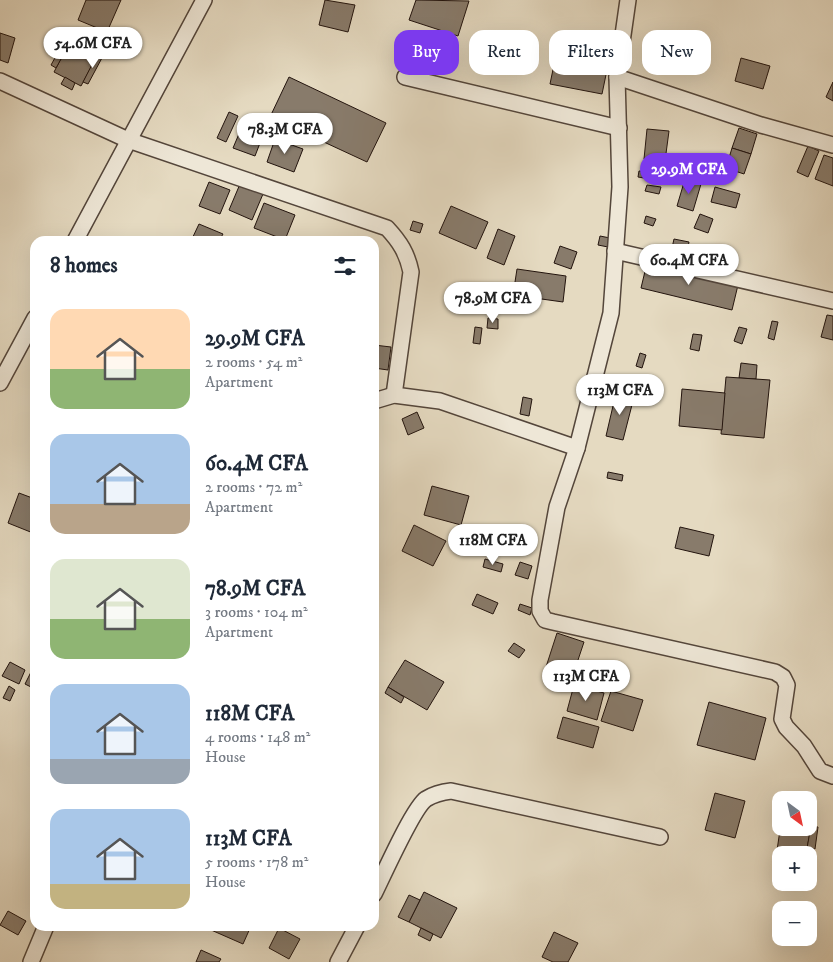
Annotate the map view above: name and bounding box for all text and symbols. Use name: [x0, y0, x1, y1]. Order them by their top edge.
pin: 54.6M CFA: [36, 27, 150, 69]
chip: Buy: [394, 30, 459, 75]
chip: Rent: [469, 30, 539, 75]
chip: Filters: [549, 30, 632, 75]
chip: New: [642, 30, 711, 75]
text: 54.6M CFA: [54, 33, 132, 53]
pin: 78.3M CFA: [228, 112, 342, 155]
text: 78.3M CFA: [248, 119, 322, 139]
pin: 29.9M CFA: [632, 152, 746, 195]
text: 29.9M CFA: [651, 159, 727, 179]
pin: 60.4M CFA: [632, 244, 746, 286]
text: 60.4M CFA: [650, 250, 728, 270]
icon: filters: [331, 252, 359, 280]
text: 8 homes: [50, 253, 118, 279]
pin: 78.9M CFA: [436, 282, 550, 324]
text: 78.9M CFA: [455, 288, 531, 308]
text: 29.9M CFA: [205, 326, 305, 352]
icon: home: [90, 329, 150, 389]
text: 2 rooms · 54 m²: [205, 352, 302, 372]
text: Apartment: [205, 372, 273, 392]
pin: 113M CFA: [568, 374, 672, 416]
text: 113M CFA: [587, 380, 653, 400]
text: 60.4M CFA: [205, 451, 308, 477]
icon: home: [90, 454, 150, 514]
text: 2 rooms · 72 m²: [205, 477, 302, 497]
text: Apartment: [205, 497, 273, 517]
pin: 118M CFA: [441, 524, 545, 566]
text: 118M CFA: [459, 530, 527, 550]
text: 78.9M CFA: [205, 576, 305, 602]
icon: home: [90, 579, 150, 639]
text: 3 rooms · 104 m²: [205, 602, 308, 622]
text: Apartment: [205, 622, 273, 642]
pin: 113M CFA: [534, 660, 638, 702]
text: 113M CFA: [553, 666, 619, 686]
text: 118M CFA: [205, 701, 294, 727]
icon: home: [90, 704, 150, 764]
text: 4 rooms · 148 m²: [205, 727, 310, 747]
text: House: [205, 747, 246, 767]
north arrow: [772, 791, 818, 836]
map controls: [772, 791, 817, 946]
text: 113M CFA: [205, 826, 292, 852]
icon: home: [90, 829, 150, 889]
button: +: [772, 846, 817, 891]
text: 5 rooms · 178 m²: [205, 852, 308, 872]
text: House: [205, 872, 246, 892]
button: −: [772, 901, 817, 946]

